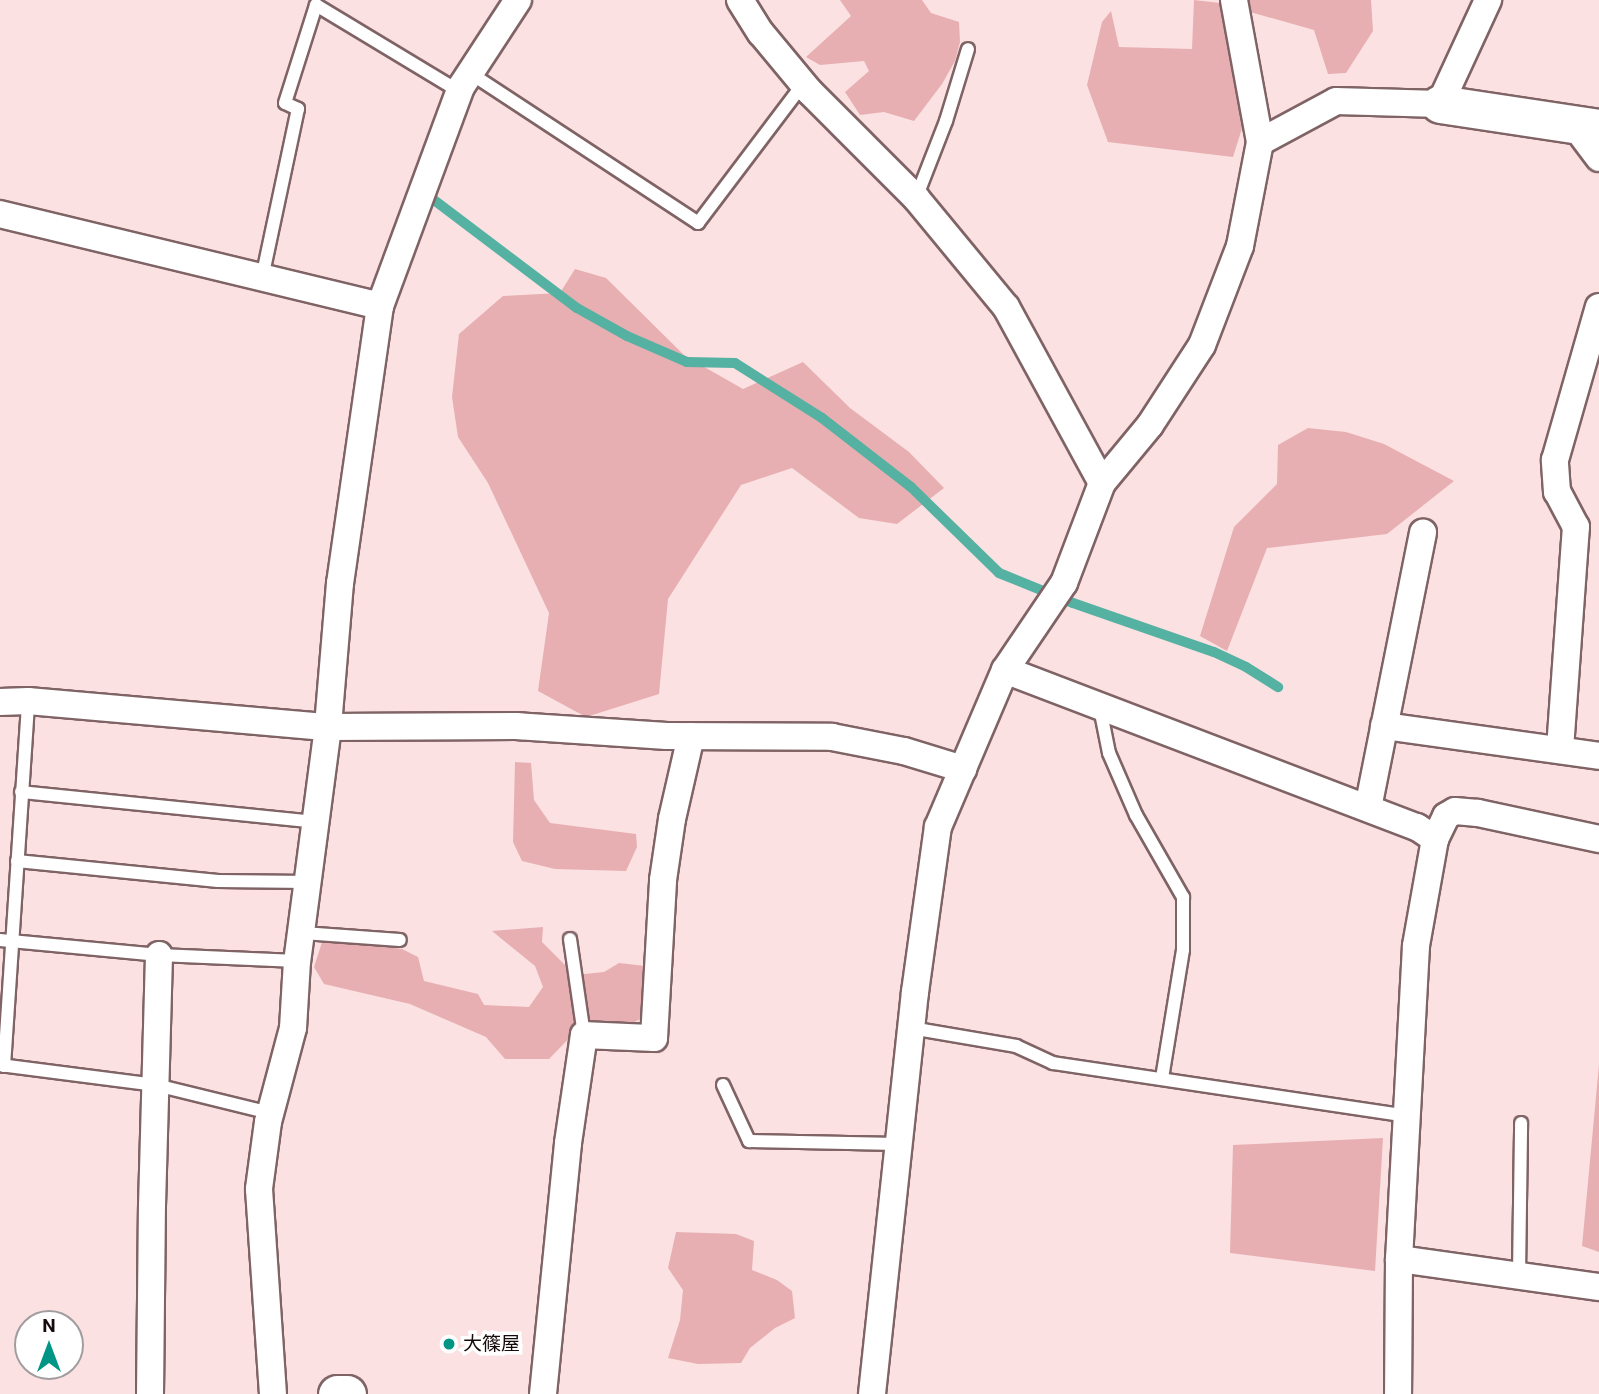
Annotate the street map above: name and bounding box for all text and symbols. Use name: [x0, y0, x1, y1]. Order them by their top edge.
north arrow: [14, 1310, 84, 1380]
text: N: [42, 1314, 56, 1337]
place label: 大篠屋: [463, 1333, 520, 1355]
marker: 大篠屋: [441, 1336, 457, 1352]

